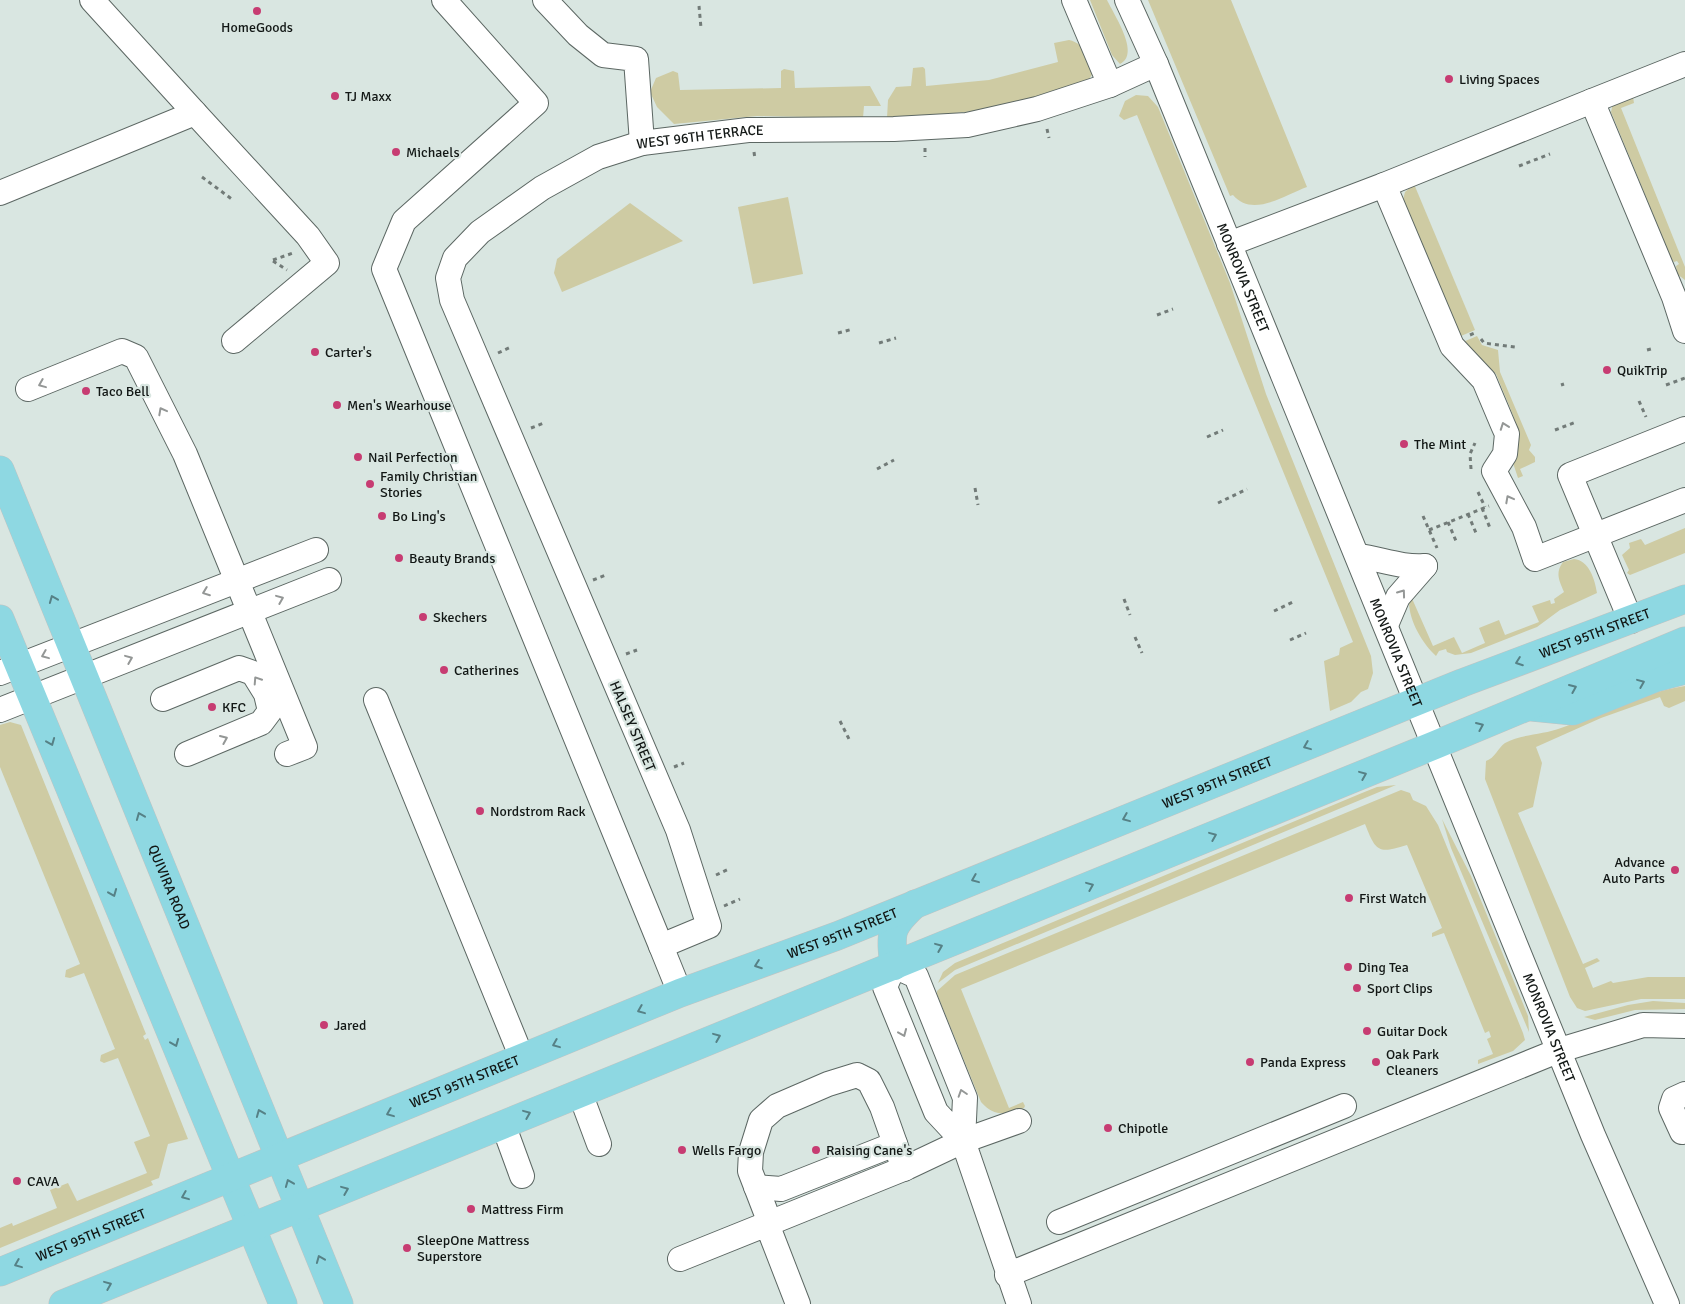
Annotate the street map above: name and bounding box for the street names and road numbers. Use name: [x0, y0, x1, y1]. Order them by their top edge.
street label: WEST 96TH TERRACE: [635, 122, 764, 153]
street label: MONROVIA STREET: [1213, 221, 1273, 335]
street label: MONROVIA STREET: [1366, 596, 1426, 710]
street label: WEST 95TH STREET: [1537, 605, 1653, 662]
street label: HALSEY STREET: [606, 678, 659, 774]
street label: WEST 95TH STREET: [1160, 753, 1275, 813]
street label: QUIVIRA ROAD: [144, 842, 194, 932]
street label: WEST 95TH STREET: [785, 904, 900, 962]
street label: MONROVIA STREET: [1519, 971, 1579, 1085]
street label: WEST 95TH STREET: [407, 1052, 522, 1112]
street label: WEST 95TH STREET: [33, 1205, 148, 1265]

